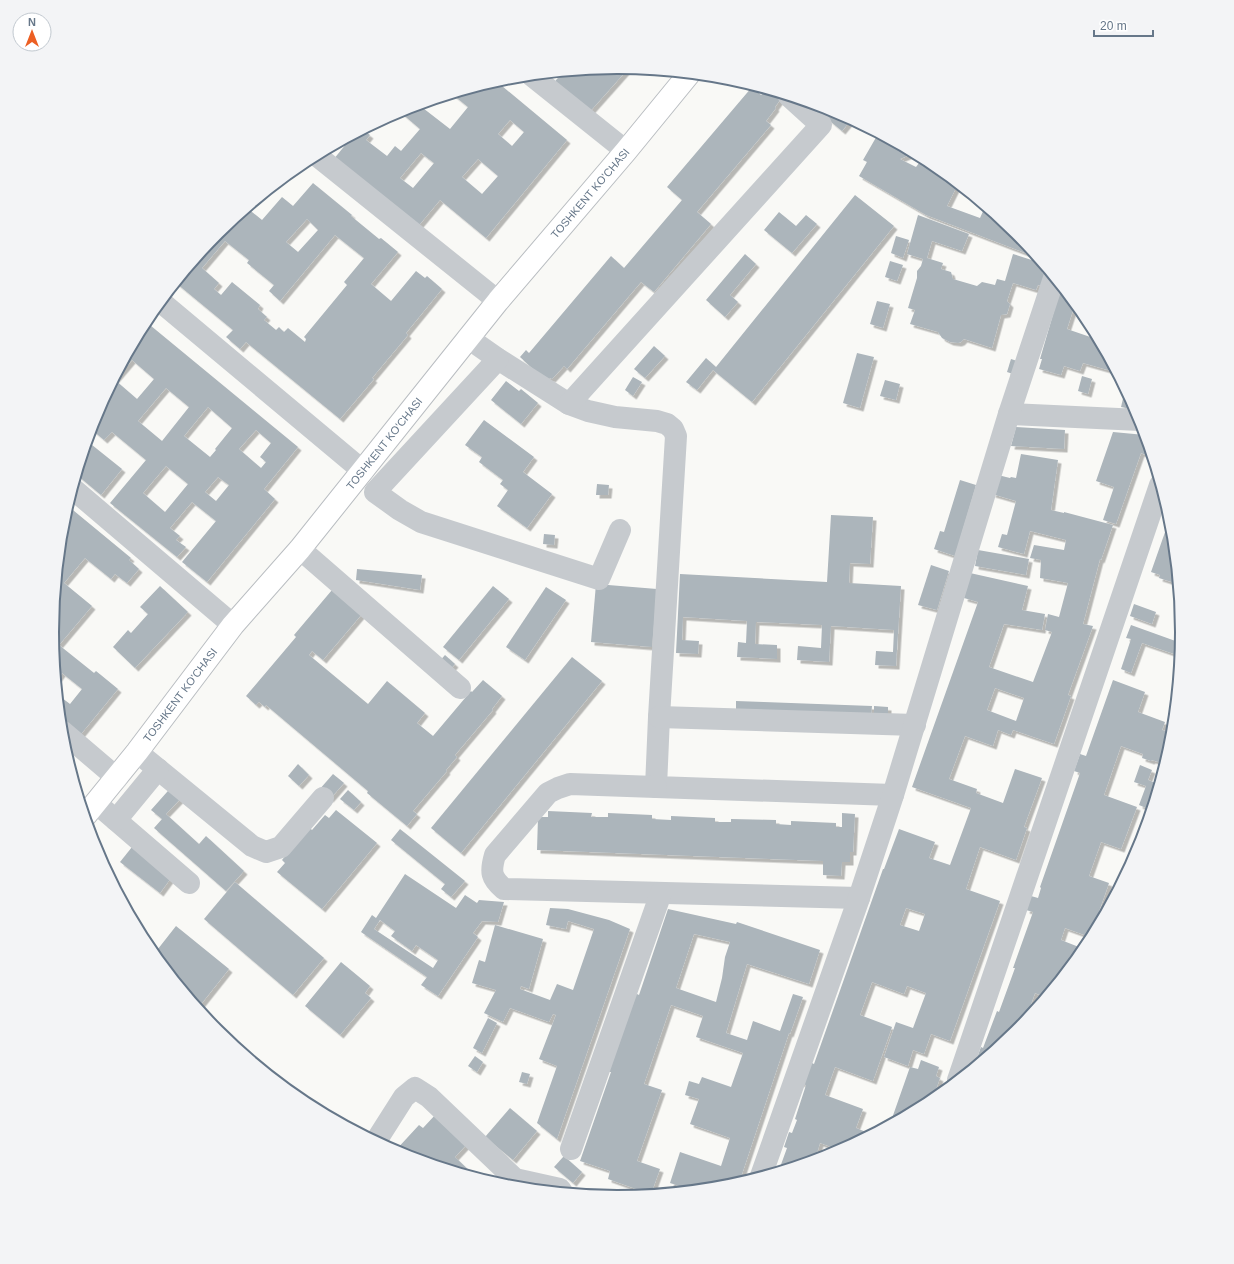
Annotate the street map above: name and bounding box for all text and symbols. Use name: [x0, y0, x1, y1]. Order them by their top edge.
north arrow: [12, 12, 52, 52]
scale bar: [1094, 12, 1153, 38]
text: N: [28, 16, 36, 28]
text: 20 m: [1100, 19, 1127, 33]
street label: TOSHKENT KO'CHASI: [548, 146, 632, 241]
street label: TOSHKENT KO'CHASI: [344, 395, 425, 492]
street label: TOSHKENT KO'CHASI: [141, 646, 219, 744]

